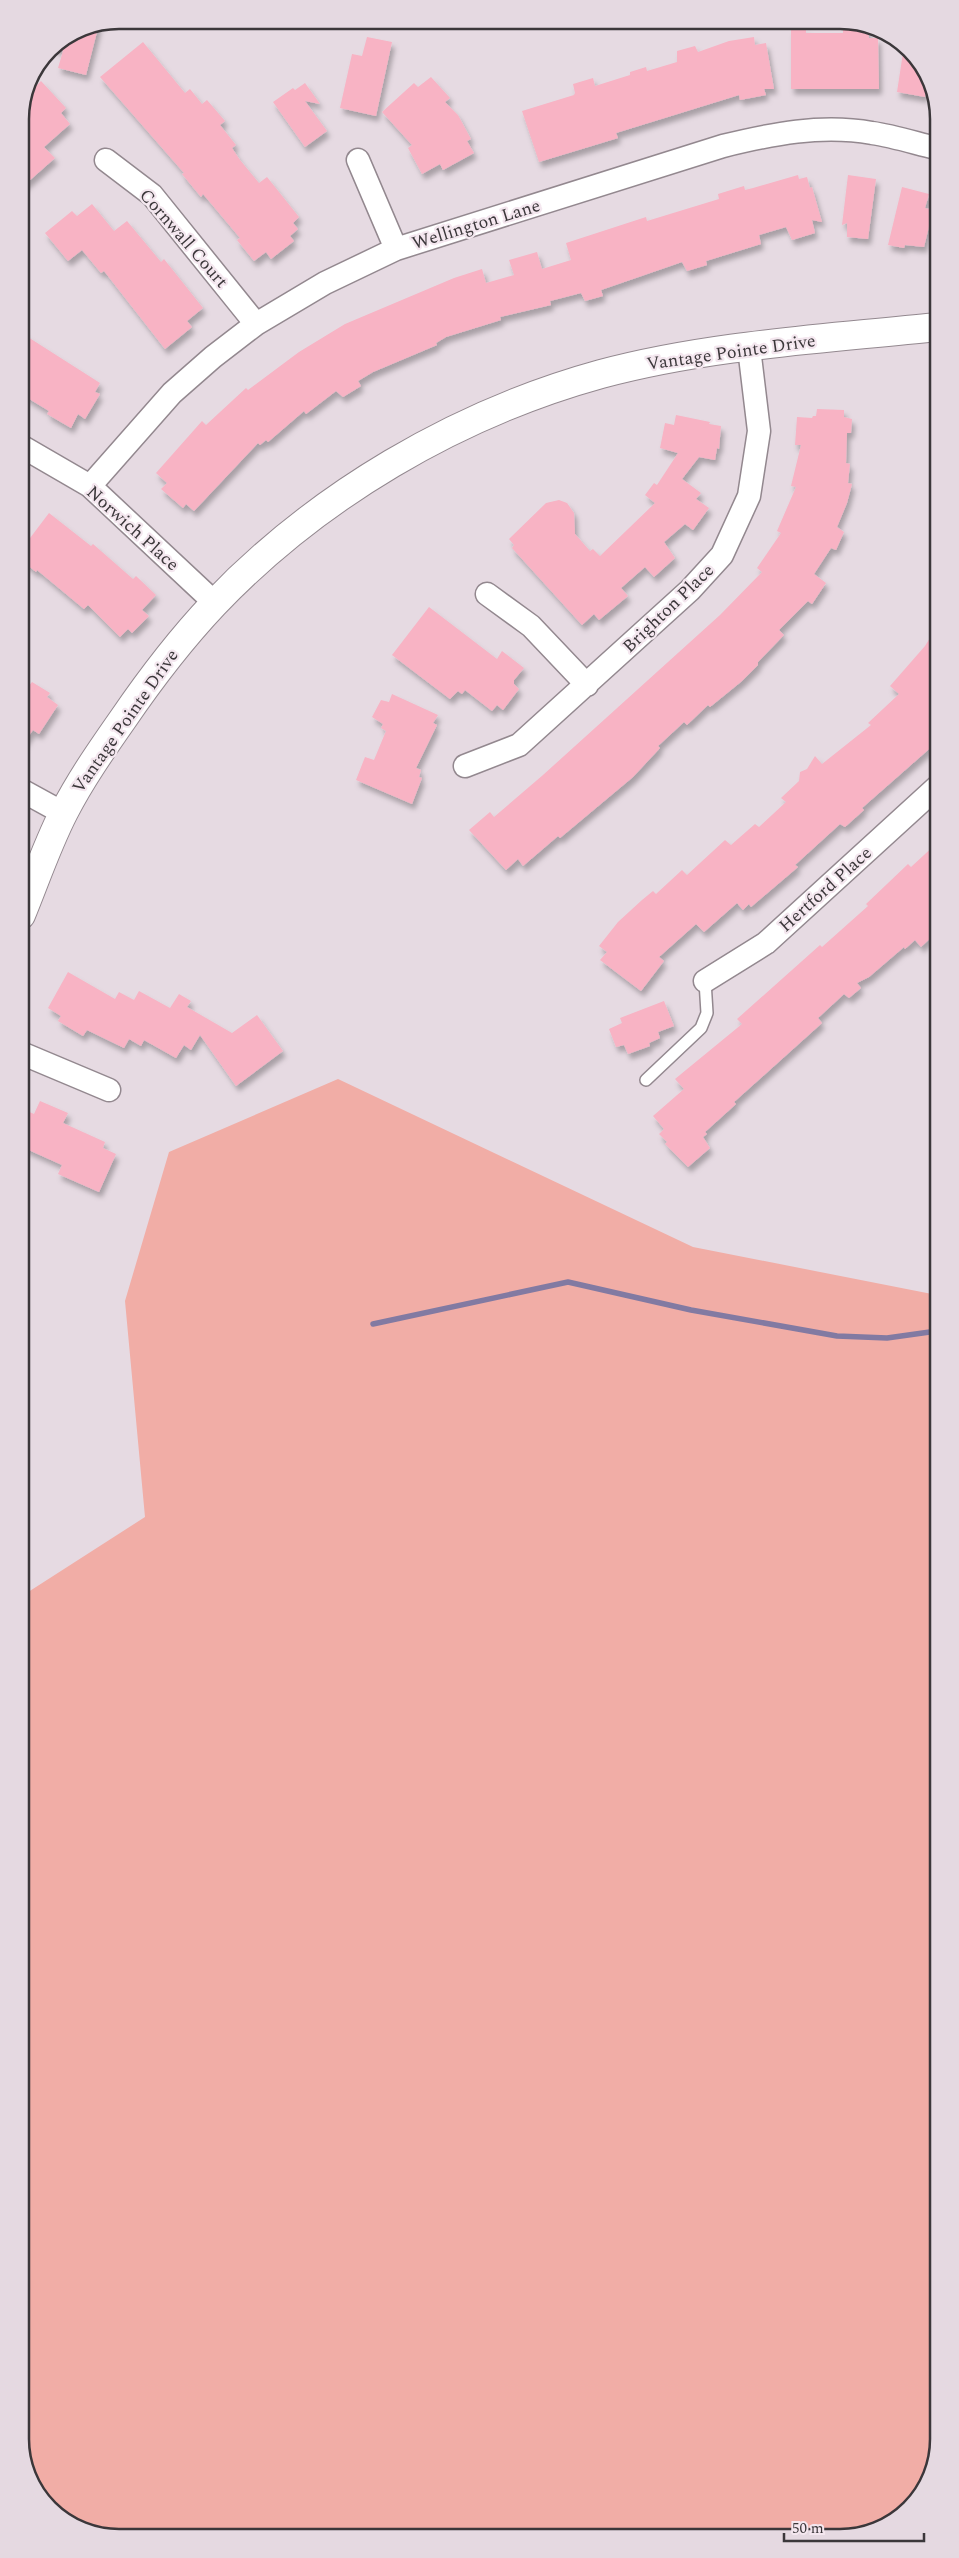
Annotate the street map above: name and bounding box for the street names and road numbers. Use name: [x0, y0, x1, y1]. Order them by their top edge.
street label: Cornwall Court: [133, 183, 234, 294]
street label: Wellington Lane: [409, 192, 544, 257]
street label: Vantage Pointe Drive: [645, 327, 817, 378]
street label: Norwich Place: [80, 479, 185, 578]
street label: Brighton Place: [616, 557, 720, 659]
street label: Vantage Pointe Drive: [66, 644, 185, 799]
street label: Hertford Place: [773, 840, 878, 939]

